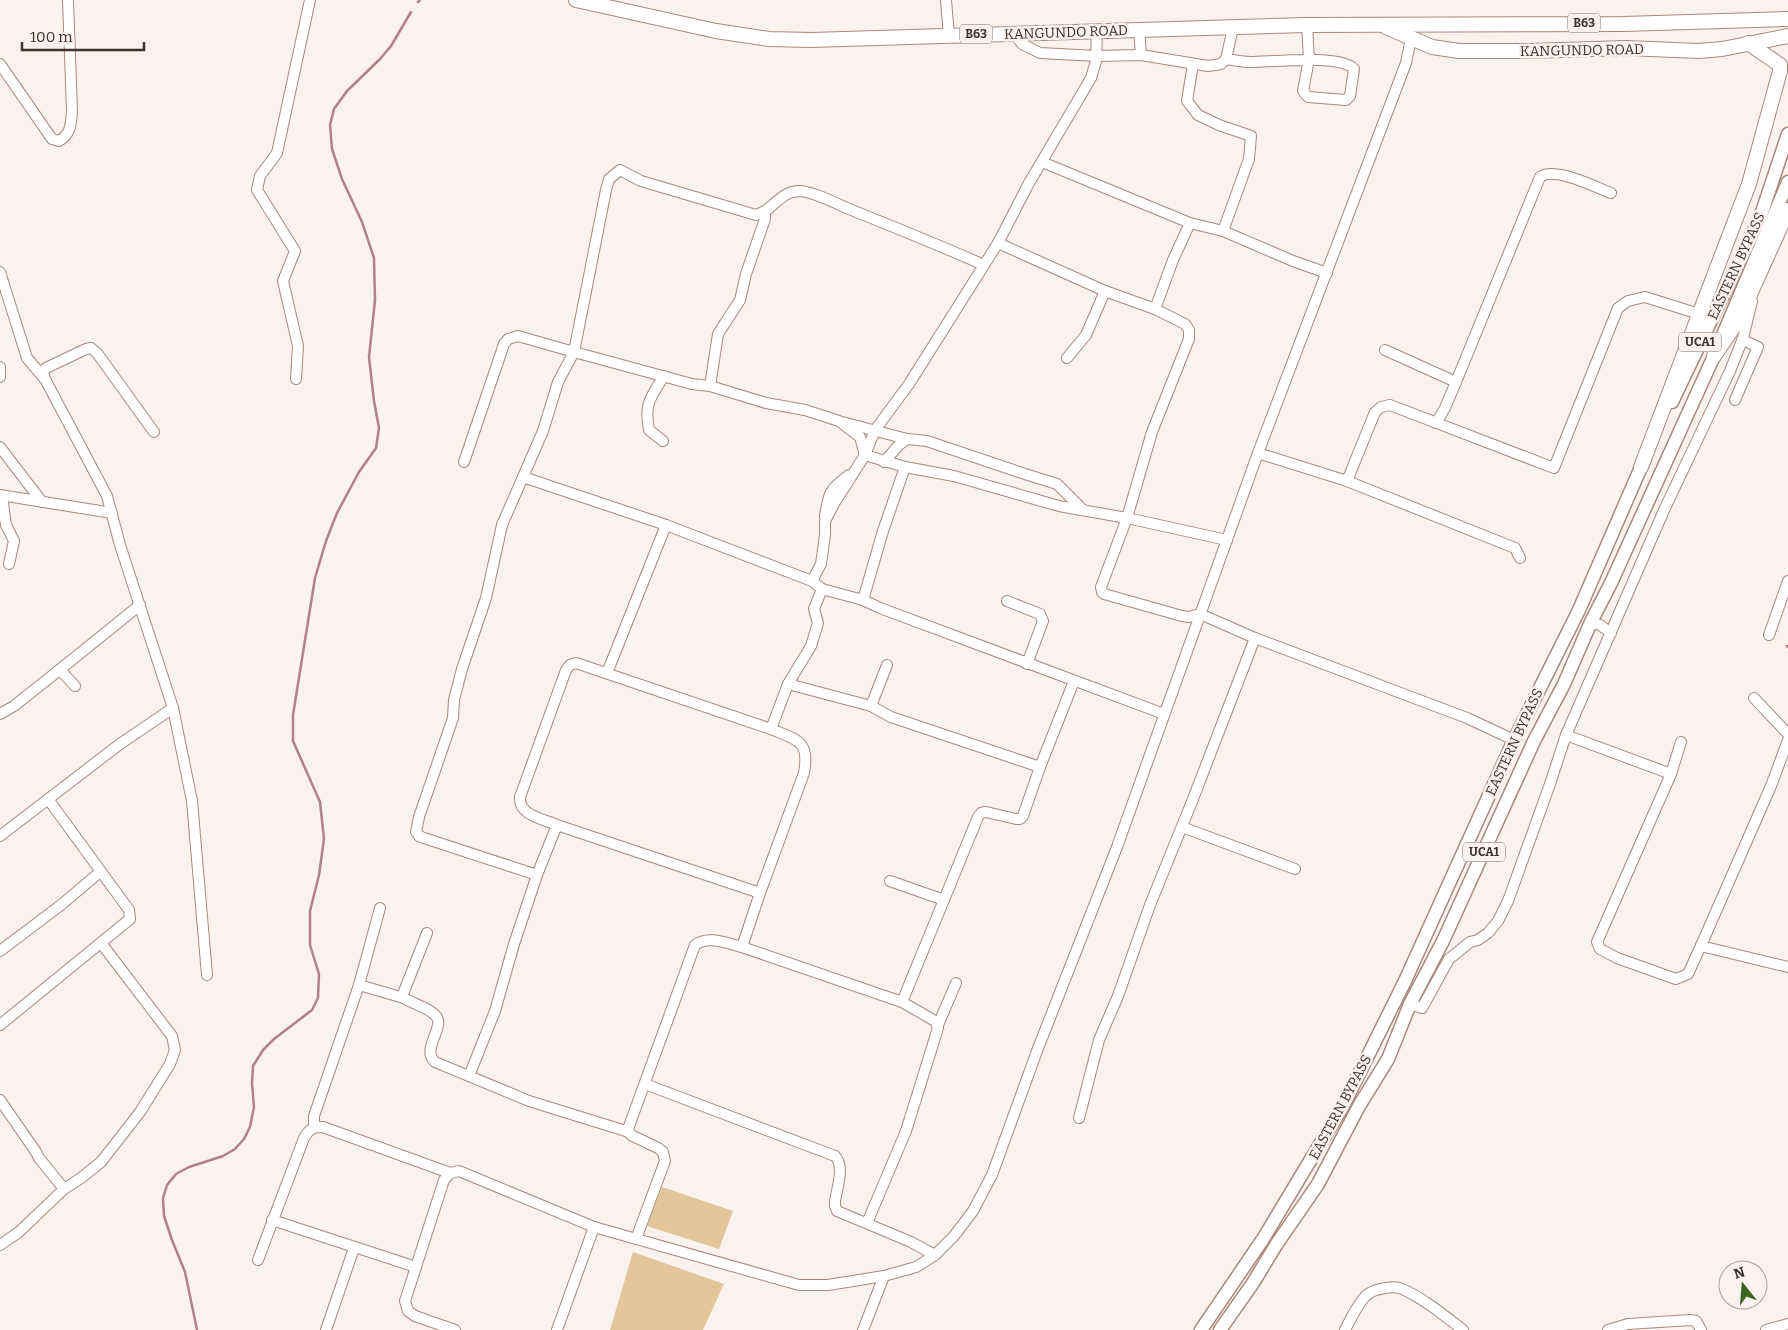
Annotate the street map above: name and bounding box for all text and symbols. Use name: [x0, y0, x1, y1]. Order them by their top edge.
road number: B63: [1568, 13, 1600, 32]
scale bar: [22, 20, 145, 52]
street label: KANGUNDO ROAD: [1004, 22, 1128, 43]
road number: B63: [960, 24, 992, 44]
text: 100 m: [30, 28, 73, 46]
street label: KANGUNDO ROAD: [1520, 41, 1644, 60]
street label: EASTERN BYPASS: [1704, 210, 1769, 323]
road number: UCA1: [1679, 332, 1721, 352]
street label: EASTERN BYPASS: [1482, 686, 1547, 799]
road number: UCA1: [1463, 842, 1505, 862]
street label: EASTERN BYPASS: [1306, 1052, 1375, 1163]
north arrow: [1718, 1260, 1768, 1310]
text: N: [1732, 1263, 1747, 1283]

